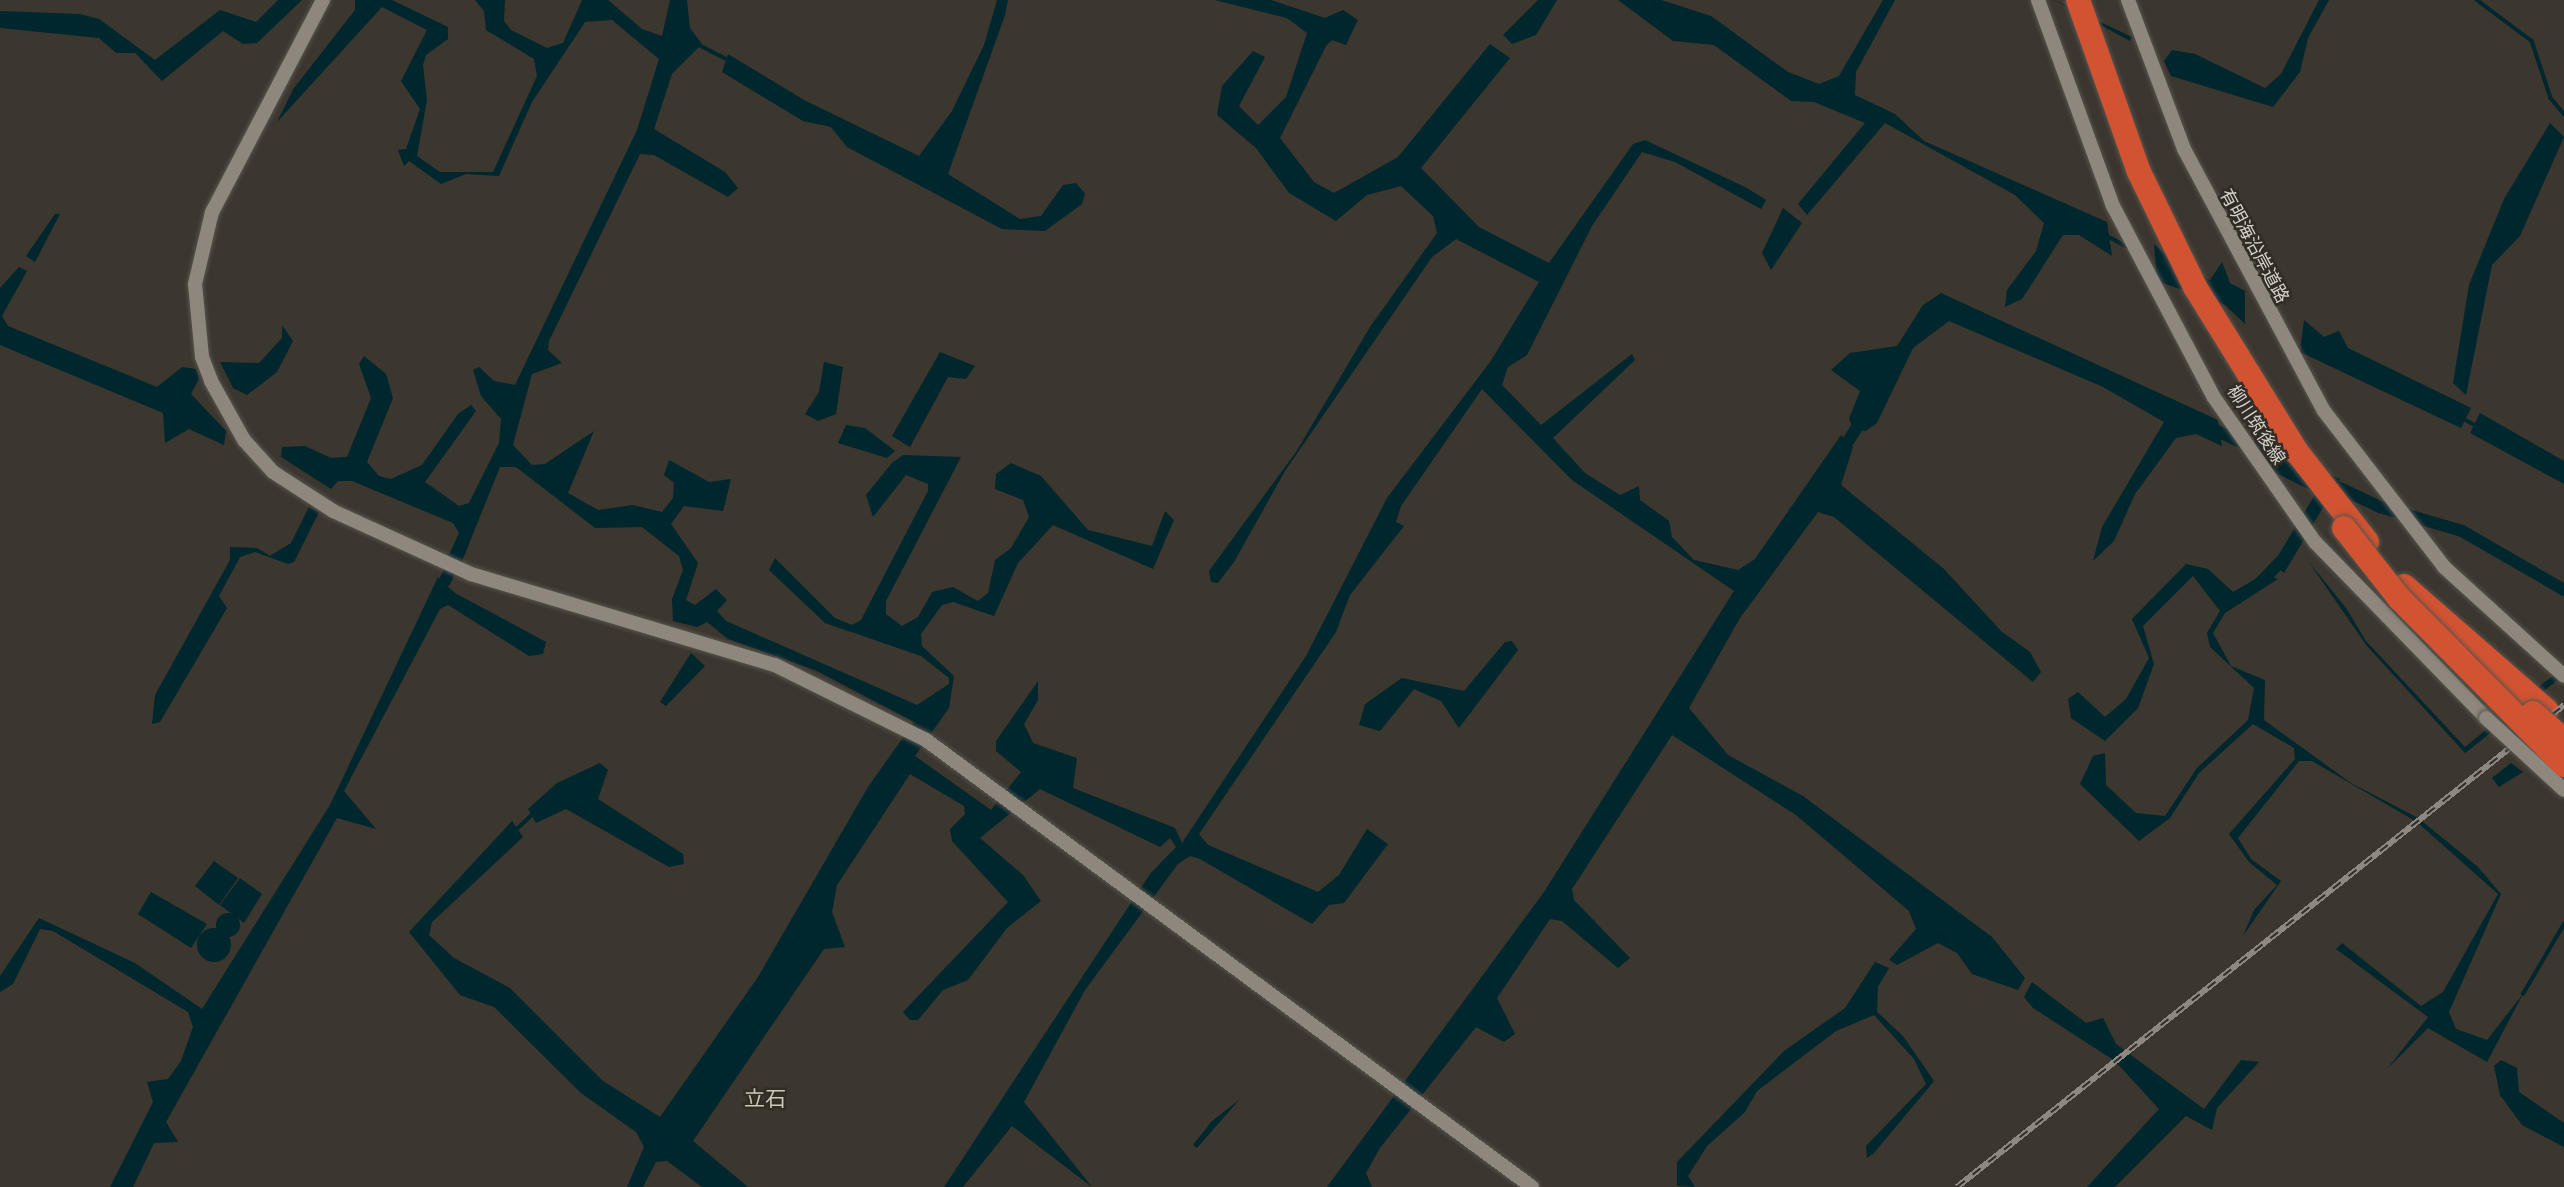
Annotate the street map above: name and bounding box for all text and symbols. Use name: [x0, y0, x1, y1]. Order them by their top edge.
street label: 有明海沿岸道路: [2215, 185, 2293, 307]
street label: 柳川筑後線: [2222, 381, 2290, 469]
district label: 立石: [744, 1085, 786, 1111]

